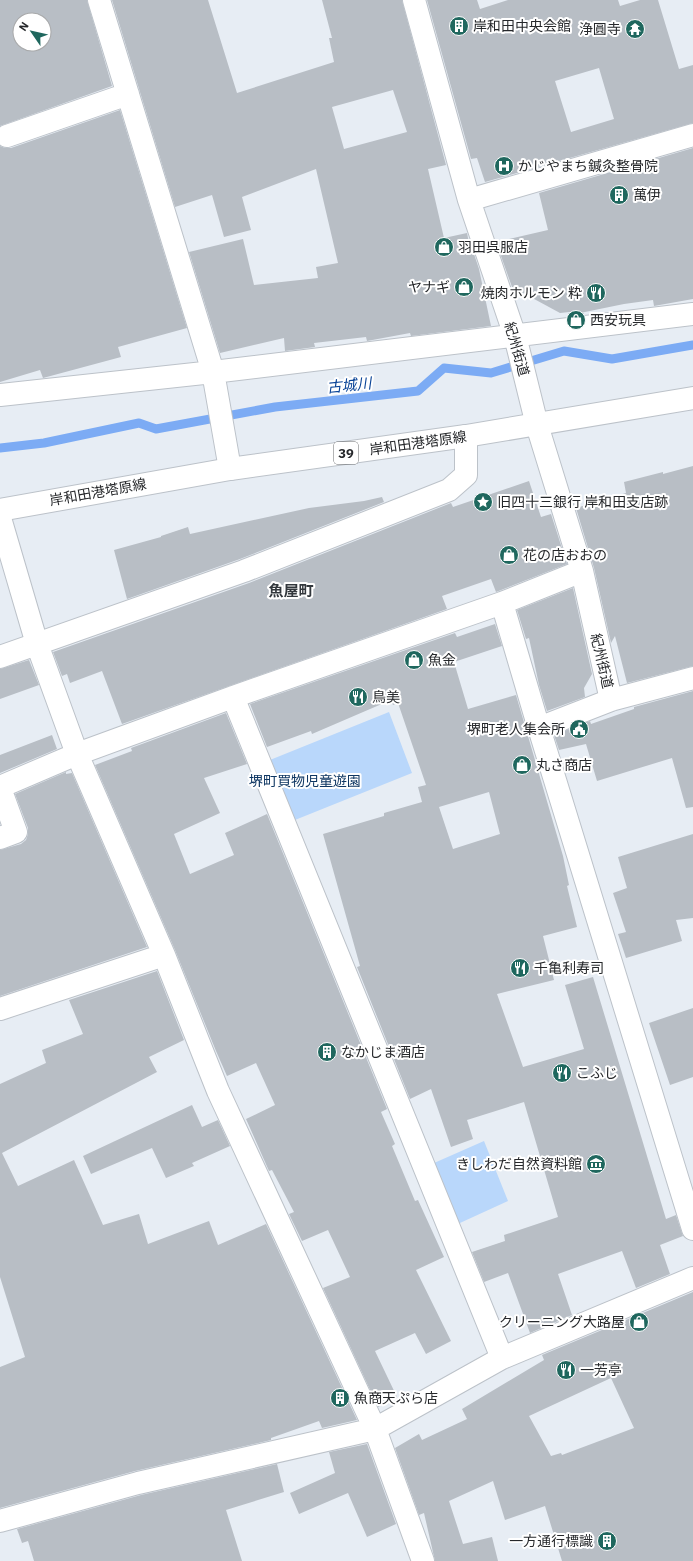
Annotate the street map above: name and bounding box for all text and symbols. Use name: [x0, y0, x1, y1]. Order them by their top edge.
north arrow: [12, 12, 52, 52]
building icon: 岸和田中央会館: [448, 15, 470, 37]
place label: 岸和田中央会館: [473, 17, 571, 35]
temple icon: 浄圓寺: [624, 18, 646, 40]
text: N: [16, 19, 32, 34]
place label: 浄圓寺: [579, 20, 621, 38]
hospital icon: かじやまち鍼灸整骨院: [493, 155, 515, 177]
place label: かじやまち鍼灸整骨院: [518, 157, 658, 175]
building icon: 萬伊: [608, 184, 630, 206]
place label: 萬伊: [633, 186, 661, 204]
shop icon: 羽田呉服店: [433, 236, 455, 258]
place label: 羽田呉服店: [458, 238, 528, 256]
shop icon: ヤナギ: [453, 276, 475, 298]
place label: ヤナギ: [408, 278, 450, 296]
restaurant icon: 焼肉ホルモン 粋: [585, 282, 607, 304]
place label: 焼肉ホルモン 粋: [481, 284, 582, 302]
shop icon: 西安玩具: [565, 309, 587, 331]
place label: 西安玩具: [590, 311, 646, 329]
street label: 紀州街道: [501, 320, 533, 378]
water label: 古城川: [326, 373, 374, 397]
street label: 岸和田港塔原線: [368, 427, 468, 459]
road number: 39: [334, 442, 358, 464]
street label: 岸和田港塔原線: [48, 475, 148, 509]
place icon: 旧四十三銀行 岸和田支店跡: [472, 491, 494, 513]
place label: 旧四十三銀行 岸和田支店跡: [497, 493, 668, 511]
shop icon: 花の店おおの: [498, 544, 520, 566]
place label: 花の店おおの: [523, 546, 607, 564]
district label: 魚屋町: [268, 581, 314, 600]
street label: 紀州街道: [587, 632, 617, 690]
shop icon: 魚金: [403, 649, 425, 671]
place label: 魚金: [428, 651, 456, 669]
restaurant icon: 鳥美: [347, 686, 369, 708]
place label: 鳥美: [372, 688, 400, 706]
public building icon: 堺町老人集会所: [568, 718, 590, 740]
place label: 堺町老人集会所: [467, 720, 565, 738]
shop icon: 丸さ商店: [511, 754, 533, 776]
place label: 丸さ商店: [536, 756, 592, 774]
park label: 堺町買物児童遊園: [249, 772, 361, 790]
restaurant icon: 千亀利寿司: [509, 957, 531, 979]
place label: 千亀利寿司: [534, 959, 604, 977]
building icon: なかじま酒店: [316, 1041, 338, 1063]
place label: なかじま酒店: [341, 1043, 425, 1061]
restaurant icon: こふじ: [551, 1062, 573, 1084]
place label: こふじ: [576, 1064, 618, 1082]
museum icon: きしわだ自然資料館: [585, 1153, 607, 1175]
place label: きしわだ自然資料館: [456, 1155, 582, 1173]
shop icon: クリーニング大路屋: [628, 1311, 650, 1333]
place label: クリーニング大路屋: [499, 1313, 625, 1331]
restaurant icon: 一芳亭: [555, 1359, 577, 1381]
place label: 一芳亭: [580, 1361, 622, 1379]
building icon: 魚商天ぷら店: [329, 1387, 351, 1409]
place label: 魚商天ぷら店: [354, 1389, 438, 1407]
building icon: 一方通行標識: [596, 1530, 618, 1552]
place label: 一方通行標識: [509, 1532, 593, 1550]

